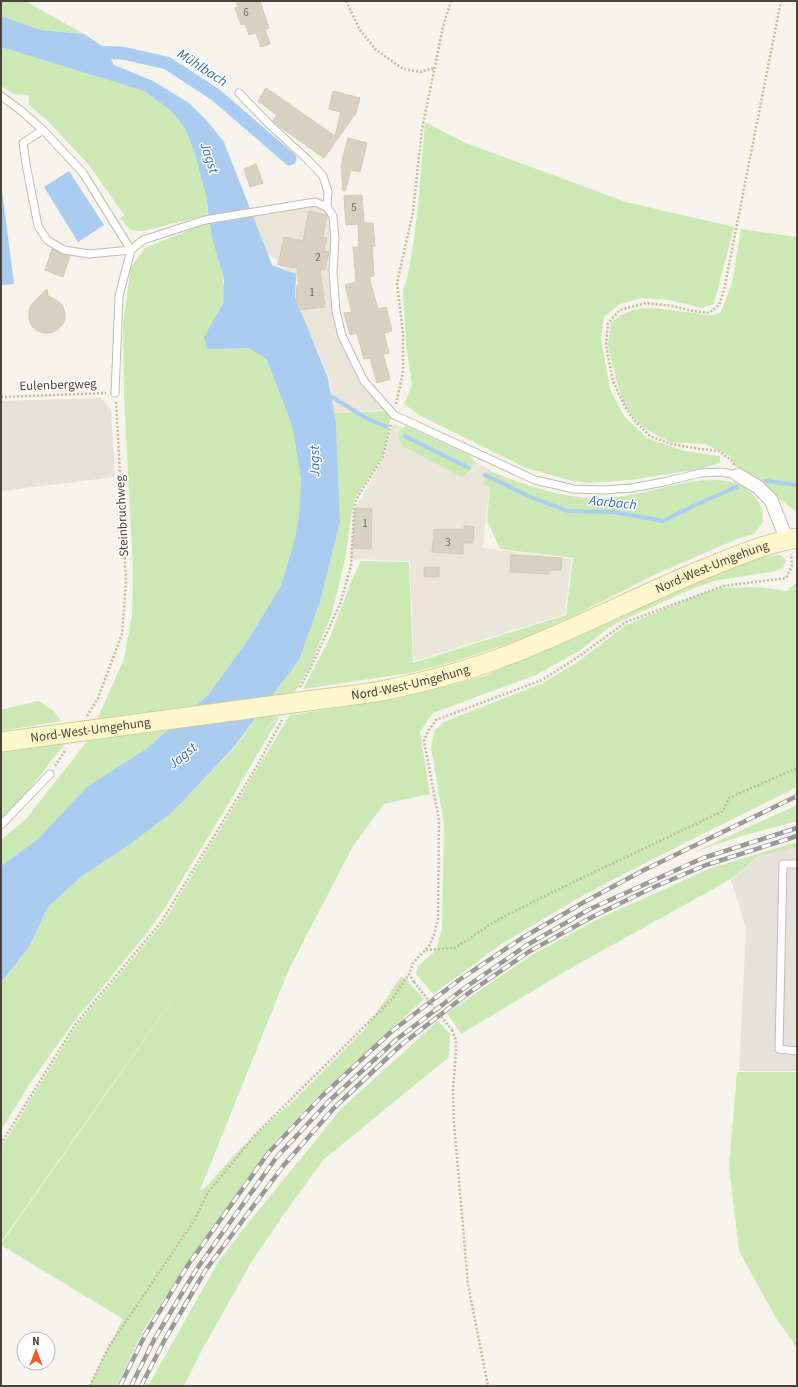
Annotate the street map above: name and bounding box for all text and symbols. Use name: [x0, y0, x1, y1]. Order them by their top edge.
house number: 6: [243, 5, 249, 20]
water label: Mühlbach: [173, 44, 231, 92]
water label: Jagst: [194, 139, 224, 176]
house number: 5: [351, 200, 357, 215]
house number: 2: [315, 250, 321, 265]
house number: 1: [309, 285, 315, 300]
street label: Eulenbergweg: [19, 375, 97, 395]
water label: Jagst: [305, 445, 325, 478]
street label: Steinbruchweg: [111, 474, 133, 557]
water label: Aarbach: [587, 490, 638, 515]
house number: 1: [362, 516, 368, 531]
house number: 3: [445, 535, 451, 550]
street label: Nord-West-Umgehung: [652, 536, 771, 598]
street label: Nord-West-Umgehung: [350, 660, 472, 704]
street label: Nord-West-Umgehung: [29, 713, 152, 747]
water label: Jagst: [164, 738, 202, 774]
north arrow: [16, 1331, 56, 1371]
text: N: [32, 1334, 40, 1349]

